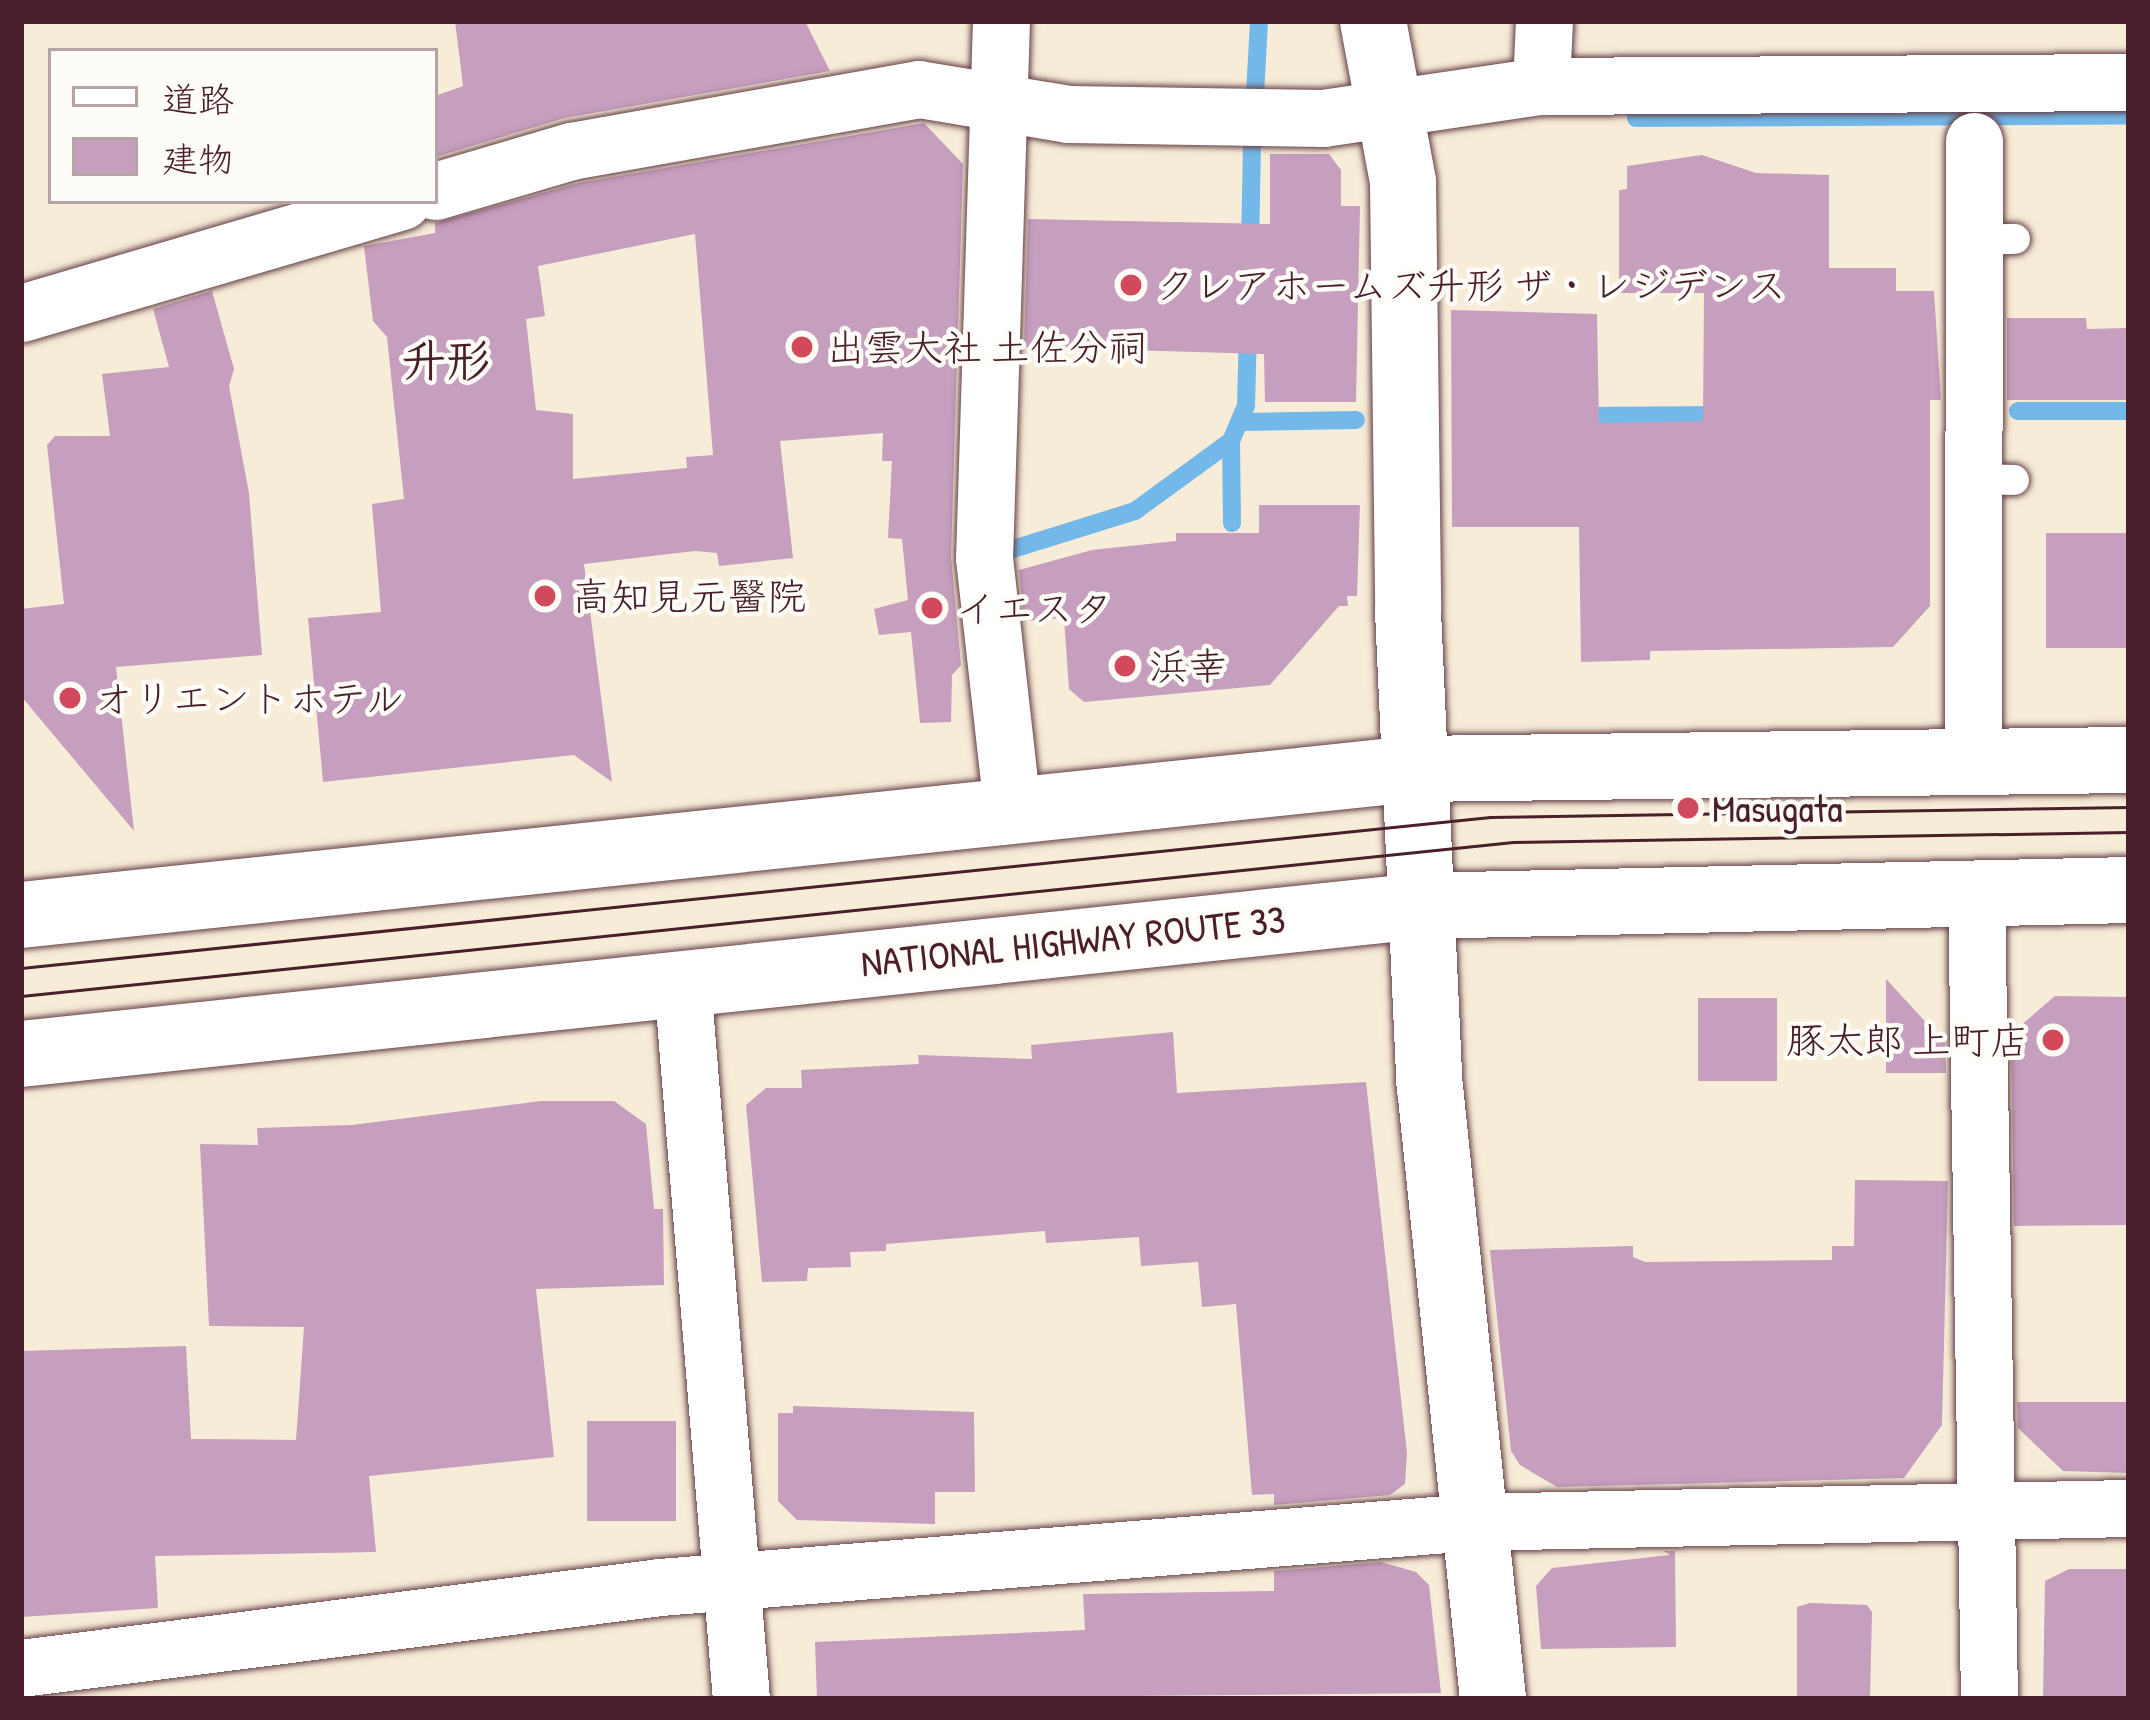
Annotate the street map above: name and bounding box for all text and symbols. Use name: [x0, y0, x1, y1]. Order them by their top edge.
legend: [48, 48, 438, 204]
text: 道路: [162, 74, 234, 123]
text: 建物: [162, 134, 234, 183]
place label: クレアホームズ升形 ザ・レジデンス: [1155, 262, 1788, 308]
marker: クレアホームズ升形 ザ・レジデンス: [1118, 272, 1144, 298]
place label: 出雲大社 土佐分祠: [826, 324, 1147, 370]
district label: 升形: [401, 333, 491, 387]
marker: 出雲大社 土佐分祠: [789, 334, 815, 360]
place label: 高知見元醫院: [572, 573, 806, 619]
marker: 高知見元醫院: [529, 580, 561, 612]
place label: イエスタ: [956, 585, 1112, 631]
marker: イエスタ: [919, 595, 945, 621]
place label: 浜幸: [1149, 643, 1227, 689]
marker: 浜幸: [1112, 653, 1138, 679]
place label: オリエントホテル: [94, 675, 406, 721]
marker: オリエントホテル: [57, 685, 83, 711]
place label: Masugata: [1712, 785, 1842, 831]
marker: Masugata: [1675, 795, 1701, 821]
street label: NATIONAL HIGHWAY ROUTE 33: [859, 895, 1287, 987]
place label: 豚太郎 上町店: [1786, 1017, 2029, 1063]
marker: 豚太郎 上町店: [2040, 1027, 2066, 1053]

